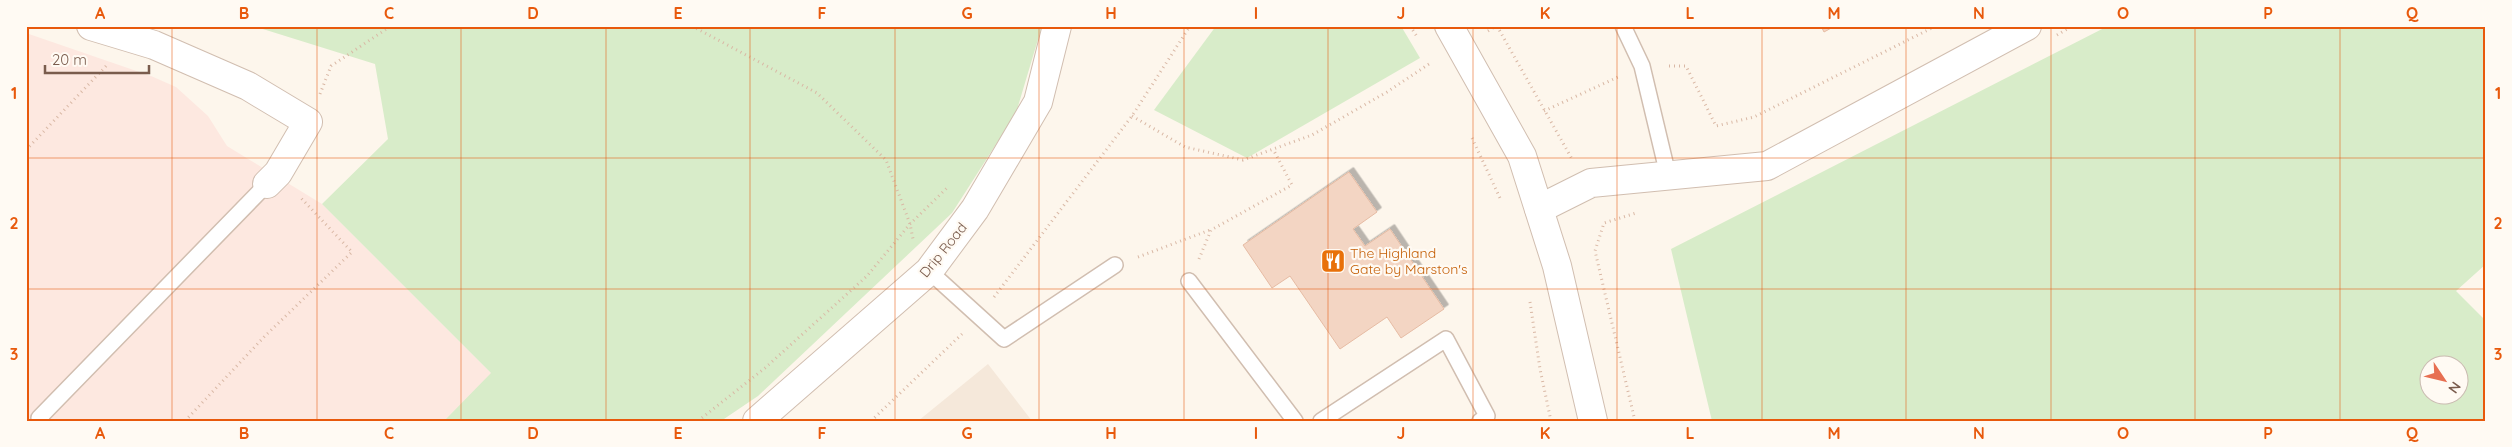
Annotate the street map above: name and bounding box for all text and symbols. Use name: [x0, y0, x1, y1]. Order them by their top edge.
text: A: [95, 3, 106, 23]
text: B: [239, 3, 249, 23]
text: C: [384, 3, 394, 23]
text: D: [527, 3, 539, 23]
text: E: [673, 3, 683, 23]
text: F: [818, 3, 827, 23]
text: G: [961, 3, 973, 23]
text: H: [1105, 3, 1117, 23]
text: I: [1254, 3, 1258, 23]
text: J: [1397, 3, 1405, 23]
text: K: [1540, 3, 1550, 23]
text: L: [1686, 3, 1695, 23]
text: M: [1827, 3, 1841, 23]
text: N: [1973, 3, 1985, 23]
text: O: [2117, 3, 2129, 23]
text: P: [2263, 3, 2273, 23]
text: Q: [2406, 3, 2419, 23]
scale bar: [45, 42, 149, 74]
text: 20 m: [52, 50, 87, 69]
text: 1: [11, 83, 17, 103]
text: 1: [2495, 83, 2501, 103]
text: 2: [9, 213, 19, 233]
text: 2: [2493, 213, 2503, 233]
street label: Drip Road: [915, 219, 971, 281]
place label: The Highland Gate by Marston's: [1350, 244, 1468, 278]
restaurant icon: The Highland Gate by Marston's: [1320, 248, 1346, 274]
text: 3: [10, 344, 18, 364]
text: 3: [2494, 344, 2502, 364]
north arrow: [2420, 354, 2470, 404]
text: N: [2444, 378, 2465, 397]
text: A: [95, 423, 106, 443]
text: B: [239, 423, 249, 443]
text: C: [384, 423, 394, 443]
text: D: [527, 423, 539, 443]
text: E: [673, 423, 683, 443]
text: F: [818, 423, 827, 443]
text: G: [961, 423, 973, 443]
text: H: [1105, 423, 1117, 443]
text: I: [1254, 423, 1258, 443]
text: J: [1397, 423, 1405, 443]
text: K: [1540, 423, 1550, 443]
text: L: [1686, 423, 1695, 443]
text: M: [1827, 423, 1841, 443]
text: N: [1973, 423, 1985, 443]
text: O: [2117, 423, 2129, 443]
text: P: [2263, 423, 2273, 443]
text: Q: [2406, 423, 2419, 443]

